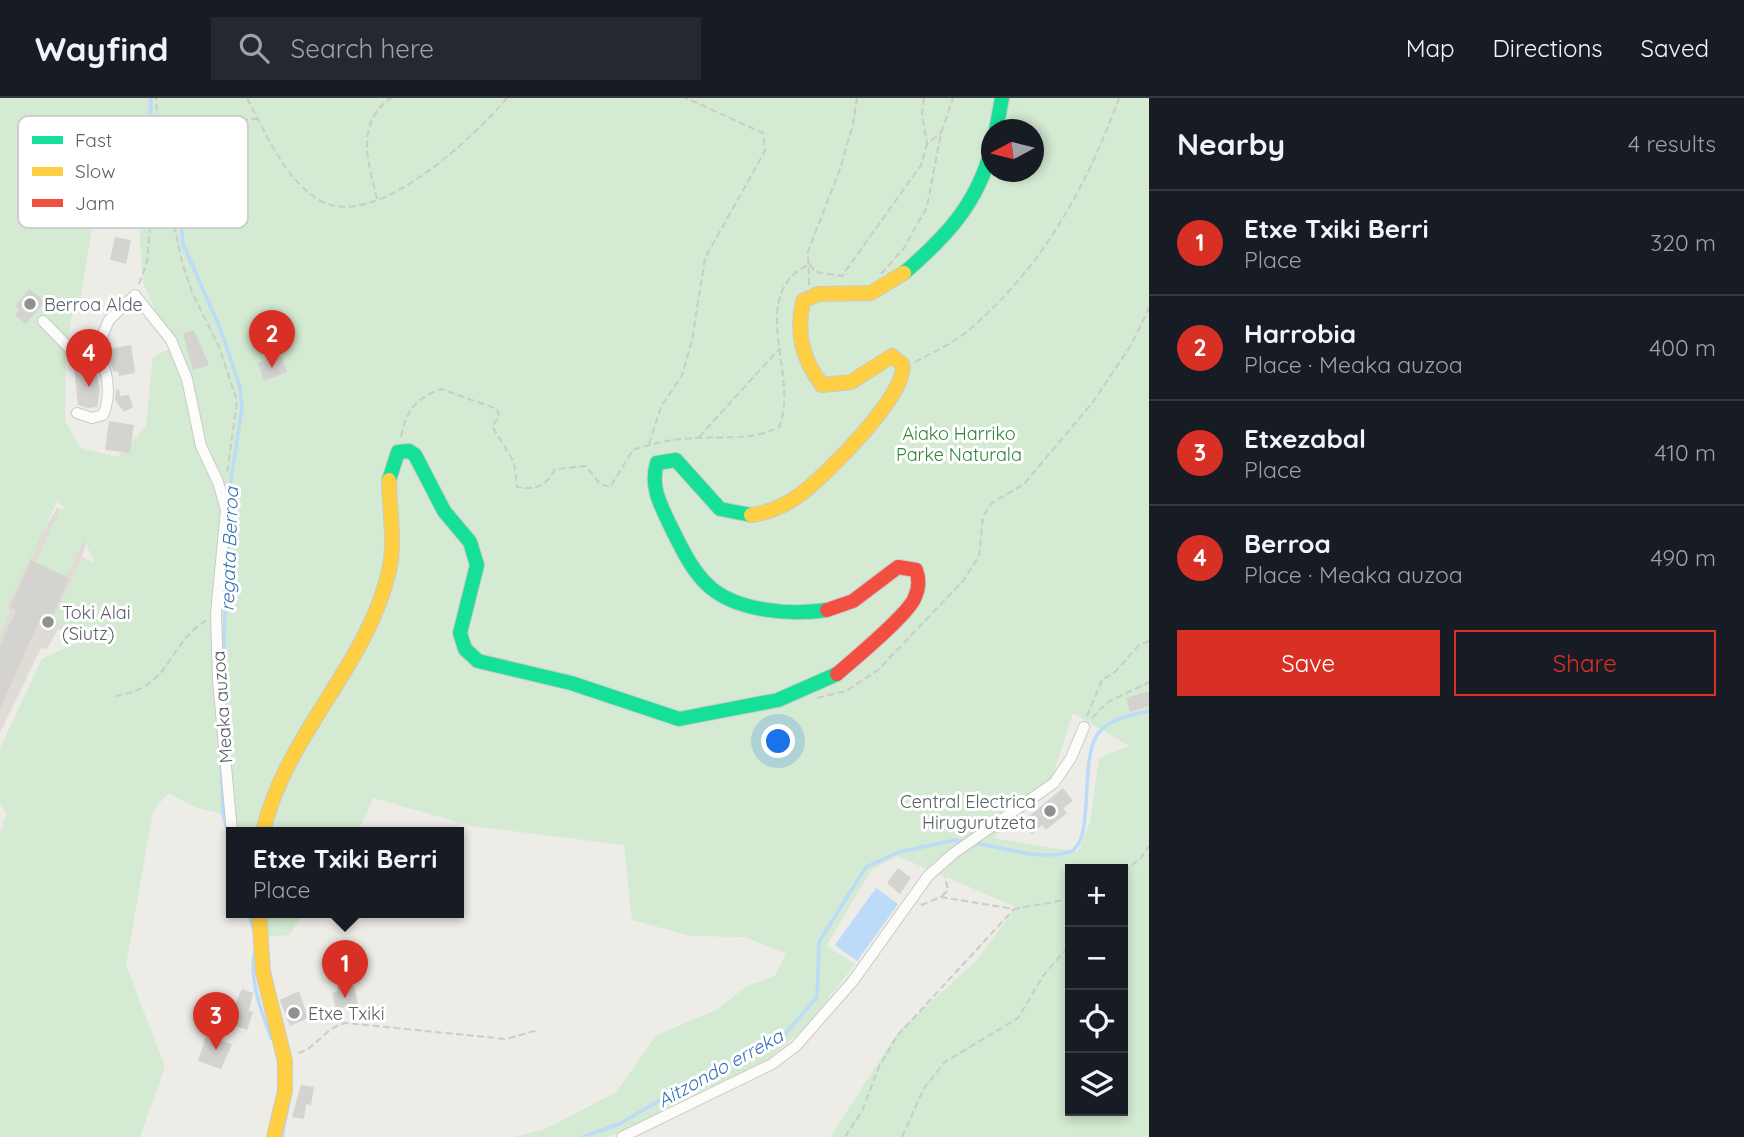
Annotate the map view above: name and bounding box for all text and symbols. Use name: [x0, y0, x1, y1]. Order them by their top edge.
search box: [211, 17, 701, 80]
text: Wayfind: [35, 28, 169, 69]
icon: search: [235, 29, 273, 67]
text: Search here: [291, 32, 434, 65]
text: Map: [1406, 33, 1455, 63]
text: Directions: [1493, 33, 1603, 63]
text: Saved: [1641, 33, 1709, 63]
legend: [18, 116, 248, 228]
north arrow: [981, 119, 1044, 182]
text: Nearby: [1177, 125, 1285, 163]
text: Fast: [75, 128, 112, 152]
text: 4 results: [1628, 129, 1716, 158]
text: Slow: [75, 159, 116, 183]
text: Jam: [75, 191, 115, 215]
text: Etxe Txiki Berri: [1244, 212, 1429, 245]
text: 1: [1196, 228, 1204, 257]
text: 320 m: [1650, 228, 1716, 257]
text: Place: [1244, 245, 1302, 274]
place label: Berroa Alde: [44, 293, 143, 316]
marker: Berroa Alde: [22, 296, 38, 312]
pin: 2: [249, 310, 295, 368]
text: Harrobia: [1244, 317, 1356, 350]
pin: 4: [66, 329, 112, 387]
text: 2: [1193, 333, 1207, 362]
text: 400 m: [1649, 333, 1716, 362]
text: Place · Meaka auzoa: [1244, 350, 1463, 379]
park label: Aiako Harriko Parke Naturala: [896, 422, 1022, 466]
text: Etxezabal: [1244, 422, 1366, 455]
text: 3: [1194, 438, 1206, 467]
text: 410 m: [1655, 438, 1716, 467]
text: Place: [1244, 455, 1302, 484]
water label: regata Berroa: [215, 485, 243, 612]
text: Berroa: [1244, 527, 1331, 560]
text: 4: [1193, 543, 1207, 572]
text: 490 m: [1651, 543, 1716, 572]
text: Place · Meaka auzoa: [1244, 560, 1463, 589]
place label: Toki Alai (Siutz): [62, 601, 131, 645]
marker: Toki Alai (Siutz): [40, 614, 56, 630]
button: Save: [1177, 630, 1440, 696]
button: Share: [1454, 630, 1716, 696]
street label: Meaka auzoa: [207, 650, 237, 764]
your location: [761, 724, 795, 758]
place label: Central Electrica Hirugurutzeta: [900, 790, 1036, 834]
marker: Central Electrica Hirugurutzeta: [1042, 803, 1058, 819]
popup: [226, 827, 464, 918]
text: Etxe Txiki Berri: [253, 842, 437, 875]
map controls: [1065, 864, 1128, 1116]
button: +: [1065, 864, 1128, 927]
text: Place: [253, 875, 310, 904]
button: −: [1065, 927, 1128, 990]
pin: 1: [322, 940, 368, 998]
button: locate: [1065, 990, 1128, 1053]
pin: 3: [193, 992, 239, 1050]
place label: Etxe Txiki: [308, 1002, 385, 1025]
marker: Etxe Txiki: [286, 1005, 302, 1021]
water label: Aitzondo erreka: [653, 1023, 788, 1112]
button: layers: [1065, 1053, 1128, 1116]

